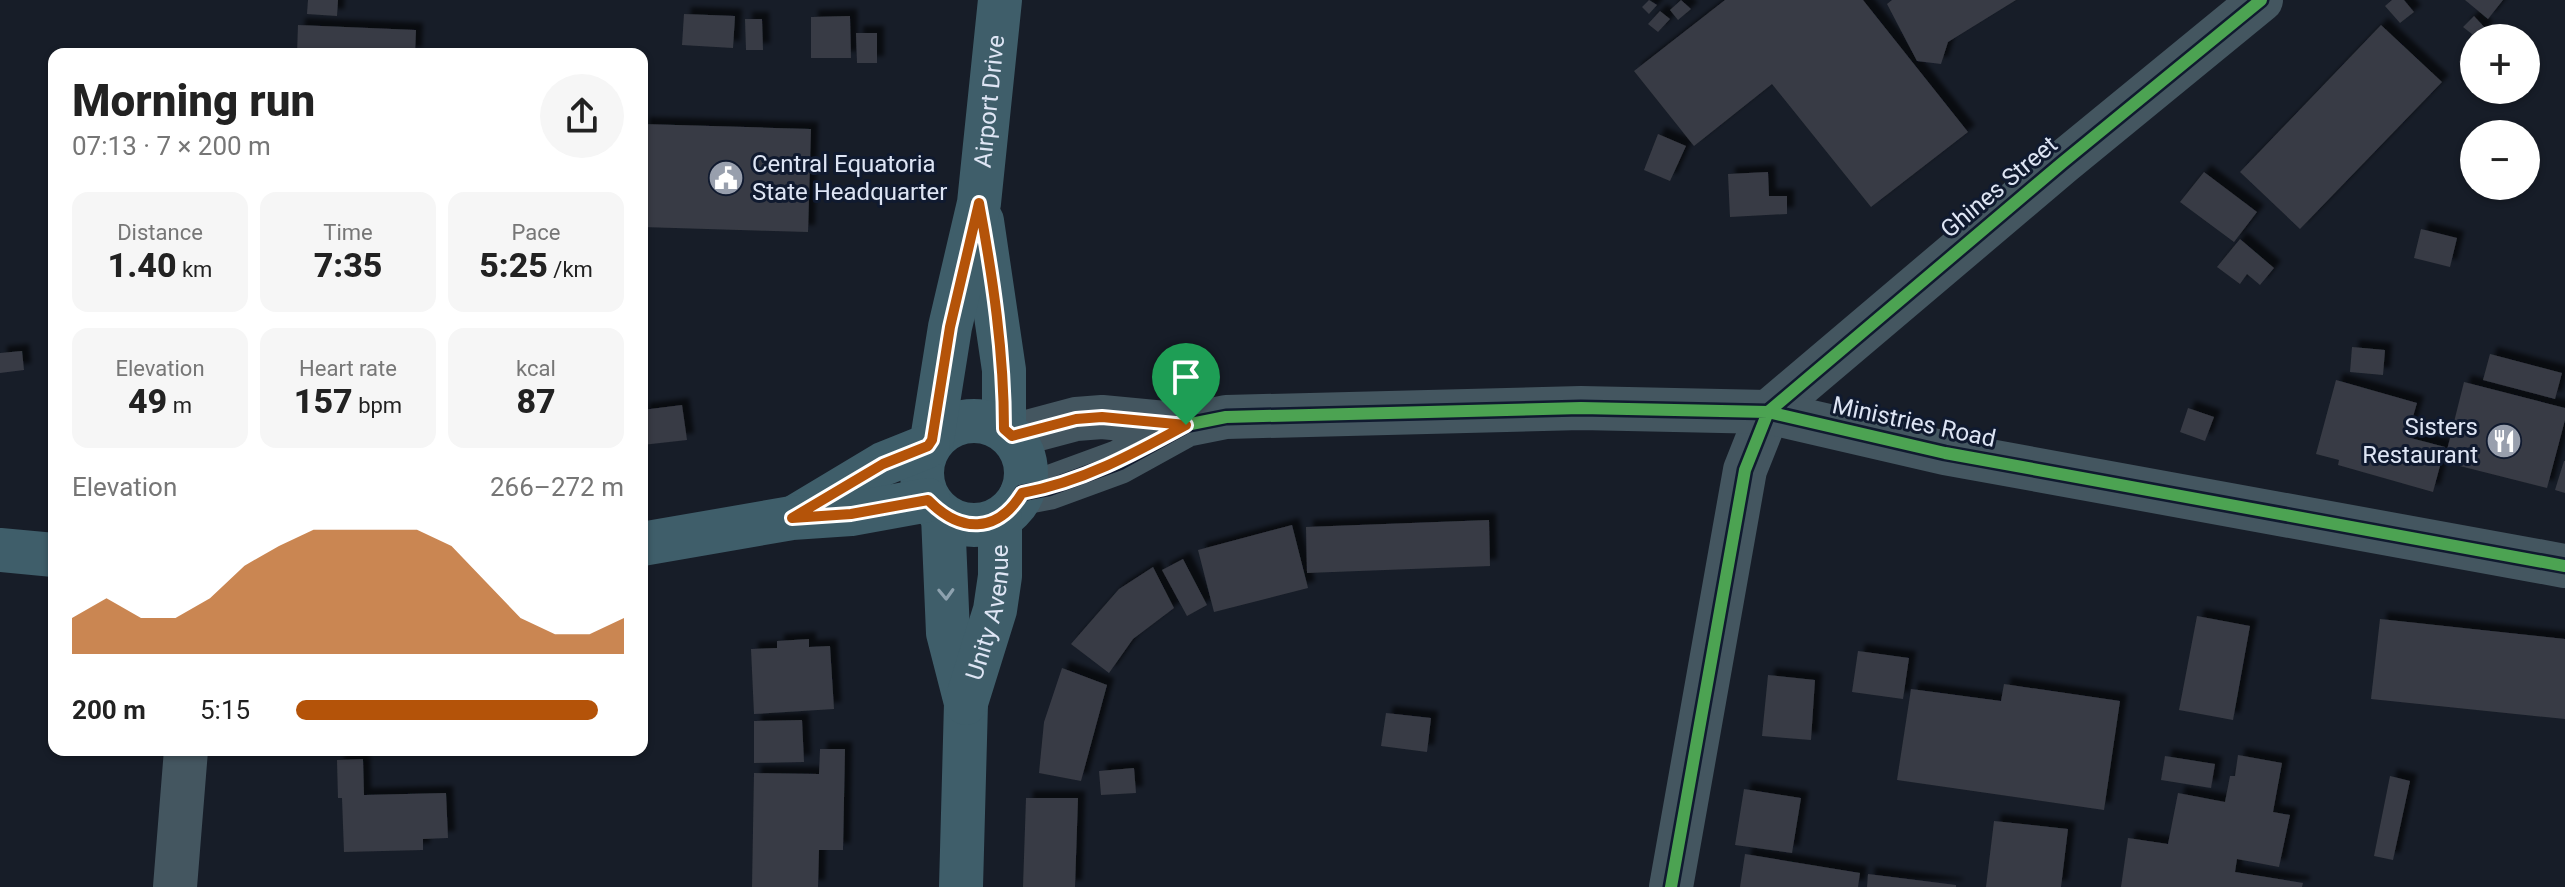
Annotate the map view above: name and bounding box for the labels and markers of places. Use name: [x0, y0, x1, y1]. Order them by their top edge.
place label: Central Equatoria State Headquarter: [752, 150, 947, 206]
public building icon: Central Equatoria State Headquarter: [707, 159, 745, 197]
pin: [1152, 343, 1220, 425]
place label: Sisters Restaurant: [2362, 413, 2478, 469]
restaurant icon: Sisters Restaurant: [2485, 422, 2523, 460]

